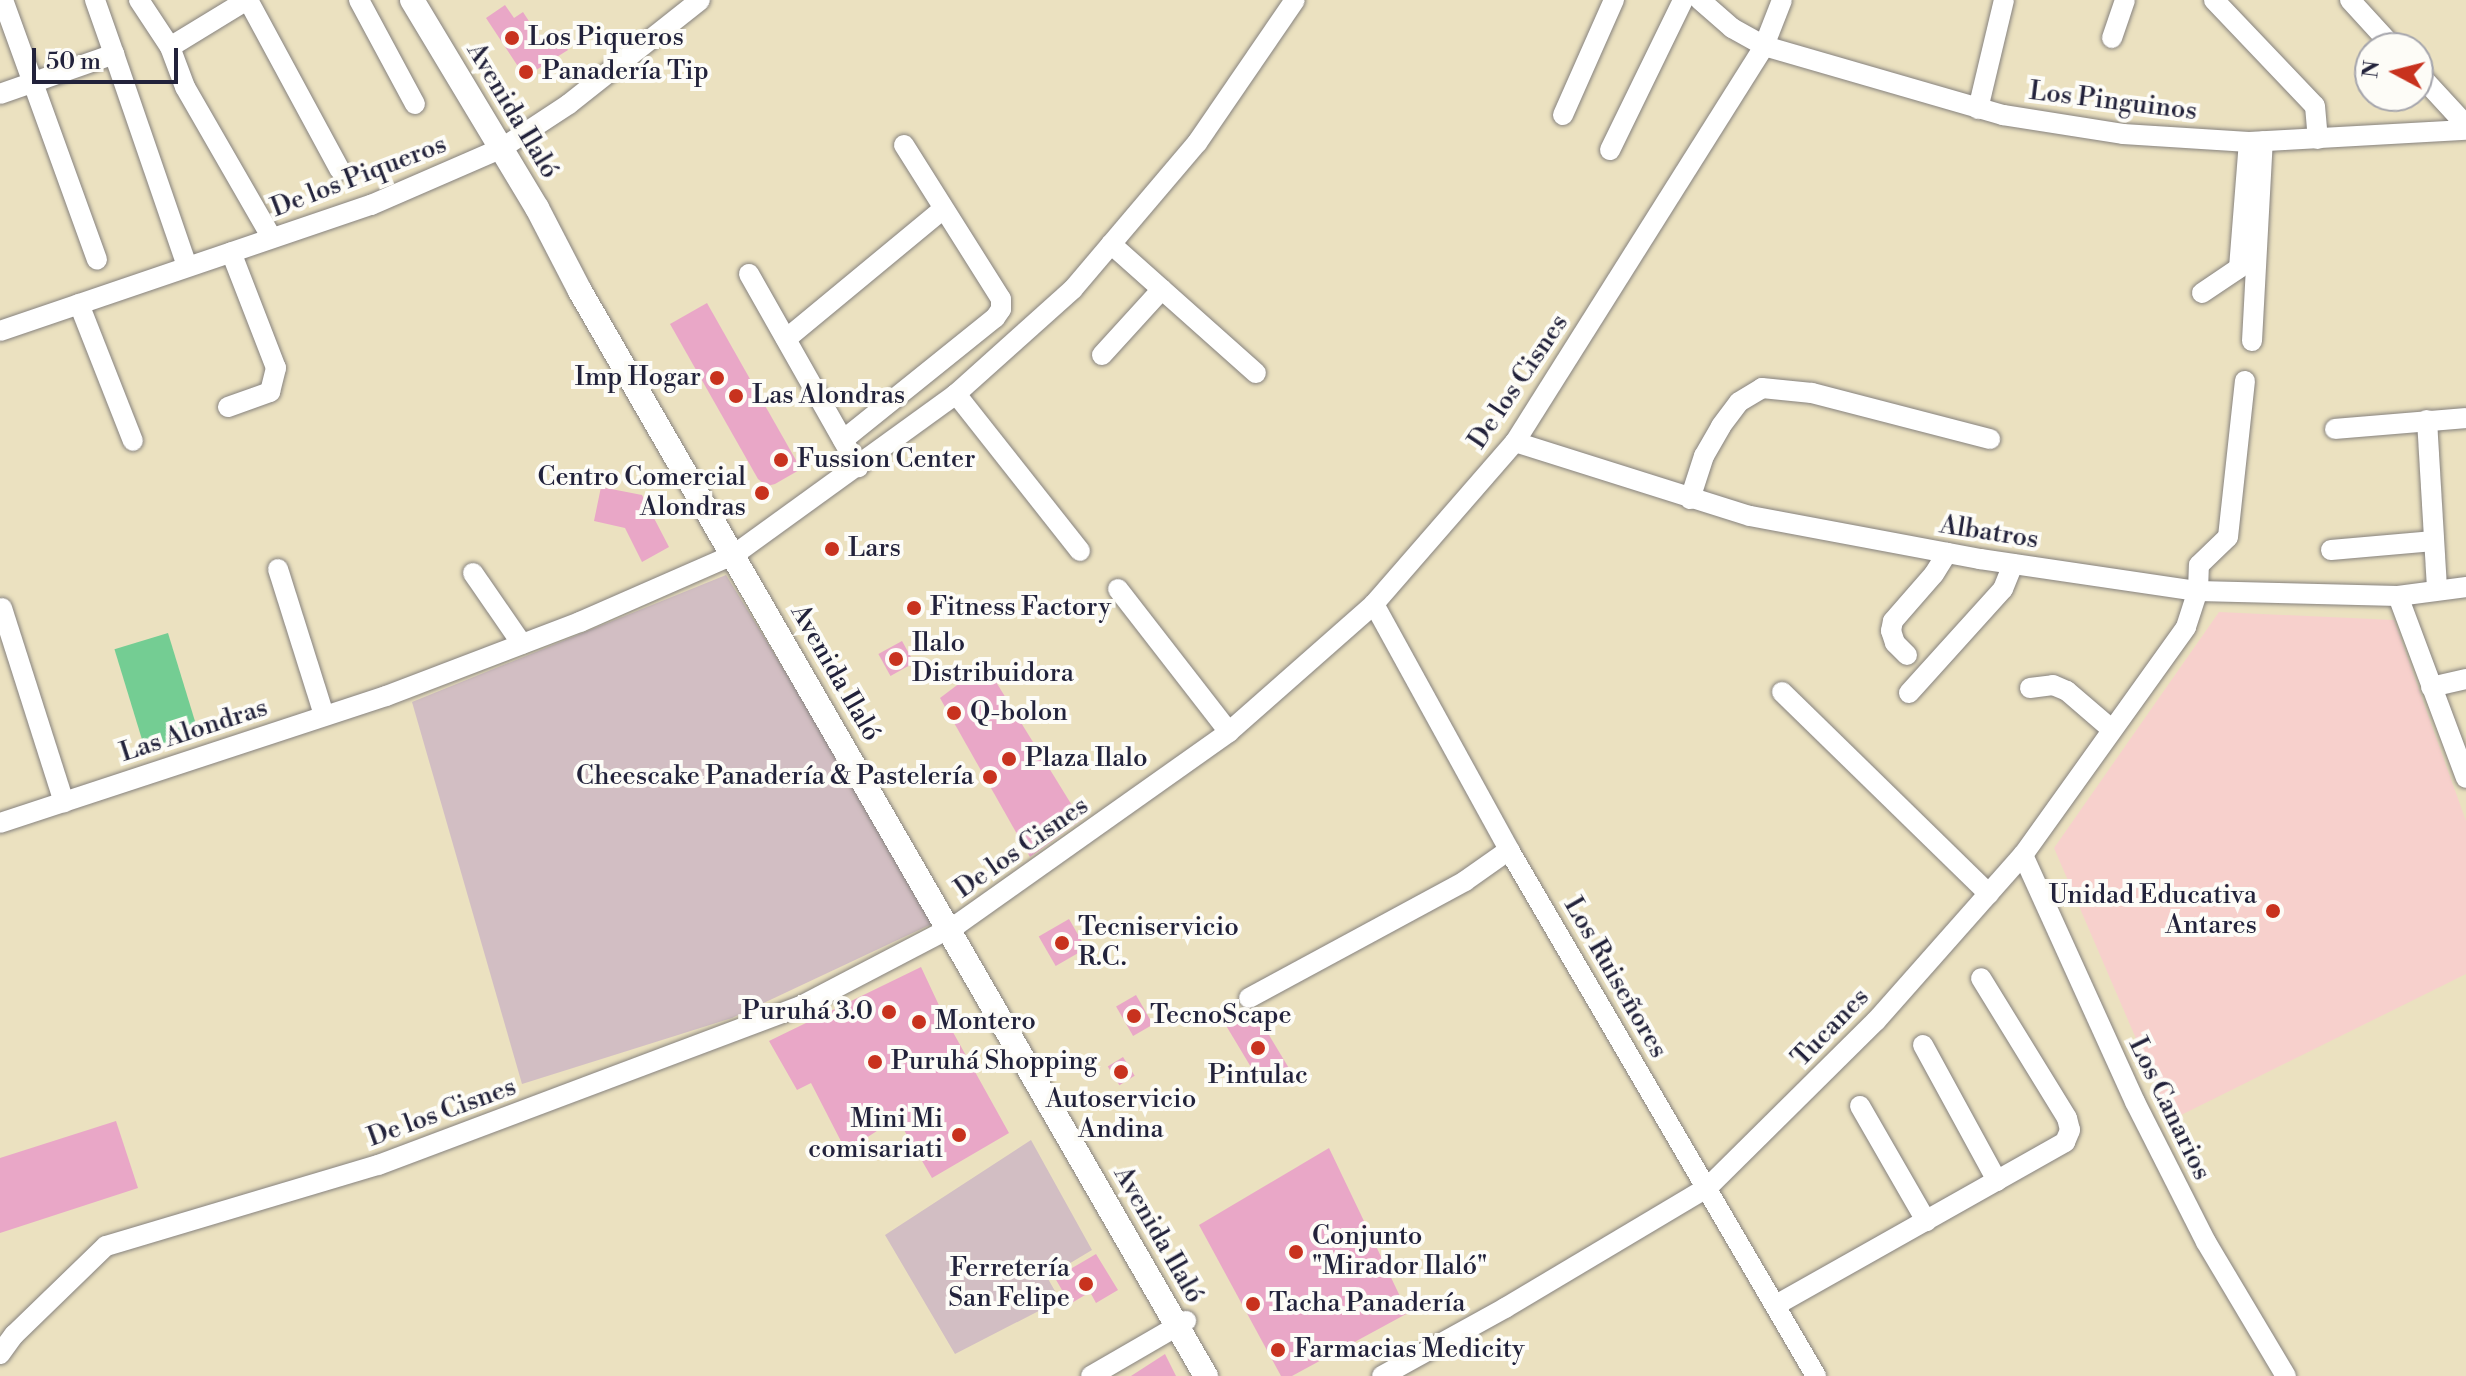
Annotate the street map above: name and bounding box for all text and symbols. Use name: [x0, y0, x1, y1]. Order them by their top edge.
place label: Los Piqueros: [528, 22, 684, 54]
marker: Los Piqueros: [503, 29, 521, 47]
scale bar: [36, 32, 182, 82]
north arrow: [2354, 32, 2434, 112]
street label: Avenida Ilaló: [459, 38, 565, 184]
text: 50 m: [46, 47, 101, 77]
place label: Panadería Tip: [542, 56, 709, 88]
text: N: [2357, 59, 2386, 80]
marker: Panadería Tip: [517, 63, 535, 81]
street label: Los Pinguinos: [2027, 76, 2199, 128]
street label: De los Piqueros: [267, 129, 451, 225]
street label: De los Cisnes: [1463, 309, 1575, 455]
place label: Imp Hogar: [575, 362, 701, 394]
marker: Imp Hogar: [708, 369, 726, 387]
place label: Las Alondras: [752, 380, 905, 412]
marker: Las Alondras: [727, 387, 745, 405]
place label: Fussion Center: [797, 444, 975, 476]
marker: Fussion Center: [772, 451, 790, 469]
place label: Centro Comercial Alondras: [538, 462, 746, 524]
marker: Centro Comercial Alondras: [753, 484, 771, 502]
street label: Albatros: [1937, 510, 2041, 556]
place label: Lars: [848, 533, 901, 565]
marker: Lars: [823, 540, 841, 558]
place label: Fitness Factory: [930, 592, 1111, 624]
street label: Avenida Ilaló: [783, 599, 887, 747]
marker: Fitness Factory: [905, 599, 923, 617]
place label: Ilalo Distribuidora: [912, 628, 1074, 690]
marker: Ilalo Distribuidora: [887, 650, 905, 668]
street label: Las Alondras: [116, 692, 272, 770]
place label: Q-bolon: [970, 697, 1068, 729]
marker: Q-bolon: [945, 704, 963, 722]
place label: Plaza Ilalo: [1025, 743, 1148, 775]
marker: Plaza Ilalo: [1000, 750, 1018, 768]
place label: Cheescake Panadería & Pastelería: [576, 761, 974, 793]
marker: Cheescake Panadería & Pastelería: [981, 768, 999, 786]
street label: De los Cisnes: [949, 791, 1095, 905]
place label: Unidad Educativa Antares: [2049, 880, 2257, 942]
street label: Los Ruiseñores: [1556, 892, 1674, 1064]
marker: Unidad Educativa Antares: [2264, 902, 2282, 920]
place label: Tecniservicio R.C.: [1078, 912, 1239, 974]
marker: Tecniservicio R.C.: [1053, 934, 1071, 952]
street label: Tucanes: [1786, 982, 1876, 1074]
place label: Puruhá 3.0: [742, 996, 873, 1028]
place label: TecnoScape: [1150, 1000, 1292, 1032]
marker: Puruhá 3.0: [880, 1003, 898, 1021]
place label: Montero: [935, 1006, 1036, 1038]
marker: TecnoScape: [1125, 1007, 1143, 1025]
marker: Montero: [910, 1013, 928, 1031]
street label: Los Canarios: [2121, 1033, 2217, 1185]
marker: Pintulac: [1249, 1039, 1267, 1057]
place label: Puruhá Shopping: [891, 1046, 1097, 1078]
marker: Puruhá Shopping: [866, 1053, 884, 1071]
place label: Pintulac: [1208, 1060, 1308, 1092]
marker: Autoservicio Andina: [1112, 1063, 1130, 1081]
street label: De los Cisnes: [364, 1072, 520, 1154]
place label: Autoservicio Andina: [1046, 1084, 1196, 1146]
place label: Mini Mi comisariati: [808, 1104, 943, 1166]
marker: Mini Mi comisariati: [950, 1126, 968, 1144]
street label: Avenida Ilaló: [1106, 1161, 1210, 1309]
place label: Conjunto "Mirador Ilaló": [1312, 1221, 1487, 1282]
marker: Conjunto "Mirador Ilaló": [1287, 1243, 1305, 1261]
place label: Ferretería San Felipe: [948, 1253, 1070, 1314]
marker: Ferretería San Felipe: [1077, 1275, 1095, 1293]
place label: Tacha Panadería: [1269, 1288, 1465, 1320]
marker: Tacha Panadería: [1244, 1295, 1262, 1313]
place label: Farmacias Medicity: [1294, 1334, 1525, 1366]
marker: Farmacias Medicity: [1269, 1341, 1287, 1359]

